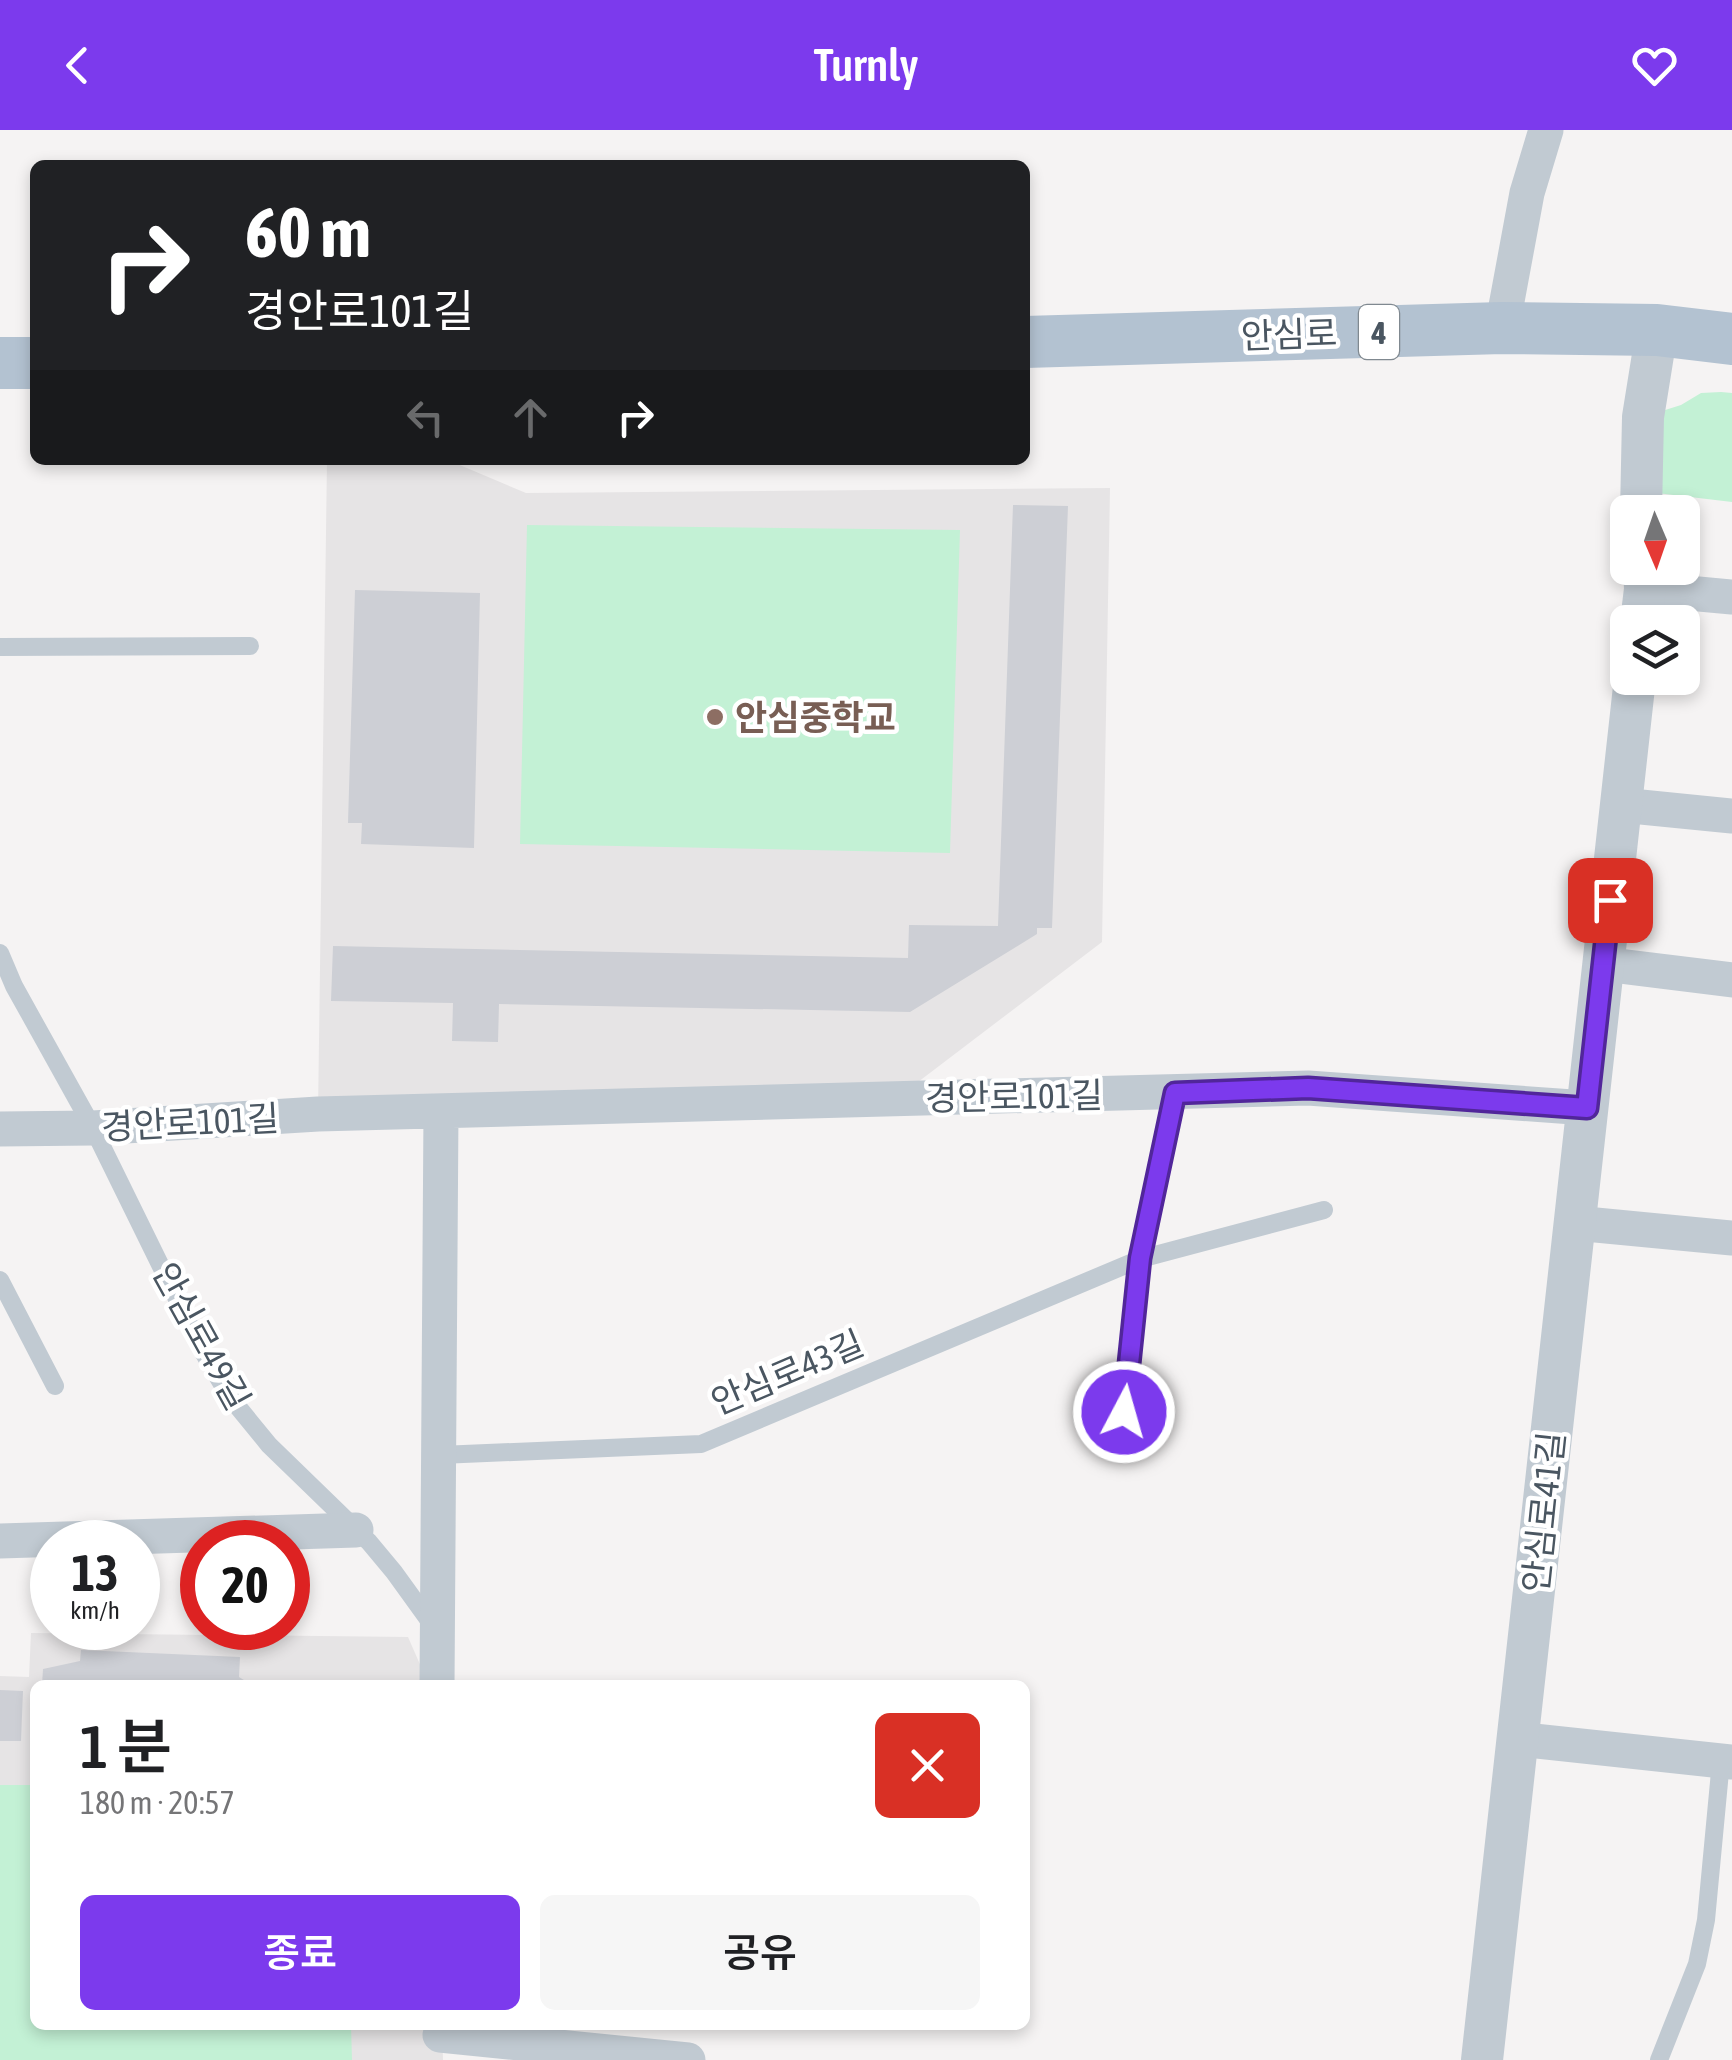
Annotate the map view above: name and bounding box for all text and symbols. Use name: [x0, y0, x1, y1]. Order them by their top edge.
icon: back: [50, 38, 105, 93]
icon: heart: [1627, 38, 1682, 93]
text: Turnly: [814, 39, 918, 91]
text: 60 m: [245, 192, 371, 272]
icon: right: [80, 200, 210, 330]
text: 경안로101길: [245, 285, 474, 337]
road number: 4: [1359, 305, 1399, 359]
street label: 안심로: [1240, 312, 1338, 356]
icon: left: [398, 390, 453, 445]
icon: ahead: [503, 390, 558, 445]
icon: right: [608, 390, 663, 445]
north arrow: [1610, 495, 1700, 585]
map controls: [1610, 495, 1700, 695]
button: layers: [1610, 605, 1700, 695]
place label: 안심중학교: [735, 697, 896, 737]
marker: 안심중학교: [704, 706, 726, 728]
pin: [1568, 858, 1653, 943]
icon: arrive: [1583, 873, 1638, 928]
street label: 경안로101길: [925, 1074, 1103, 1118]
street label: 경안로101길: [100, 1097, 280, 1147]
street label: 안심로49길: [145, 1256, 259, 1416]
street label: 안심로43길: [705, 1322, 869, 1422]
position arrow: [1072, 1360, 1176, 1464]
street label: 안심로41길: [1515, 1430, 1571, 1594]
speed limit sign: 20: [180, 1520, 310, 1650]
text: 13: [71, 1544, 118, 1602]
text: km/h: [70, 1596, 120, 1624]
text: 1 분: [80, 1712, 172, 1781]
button: close: [875, 1713, 980, 1818]
text: 180 m · 20:57: [80, 1784, 235, 1821]
button: 종료: [80, 1895, 520, 2010]
button: 공유: [540, 1895, 980, 2010]

